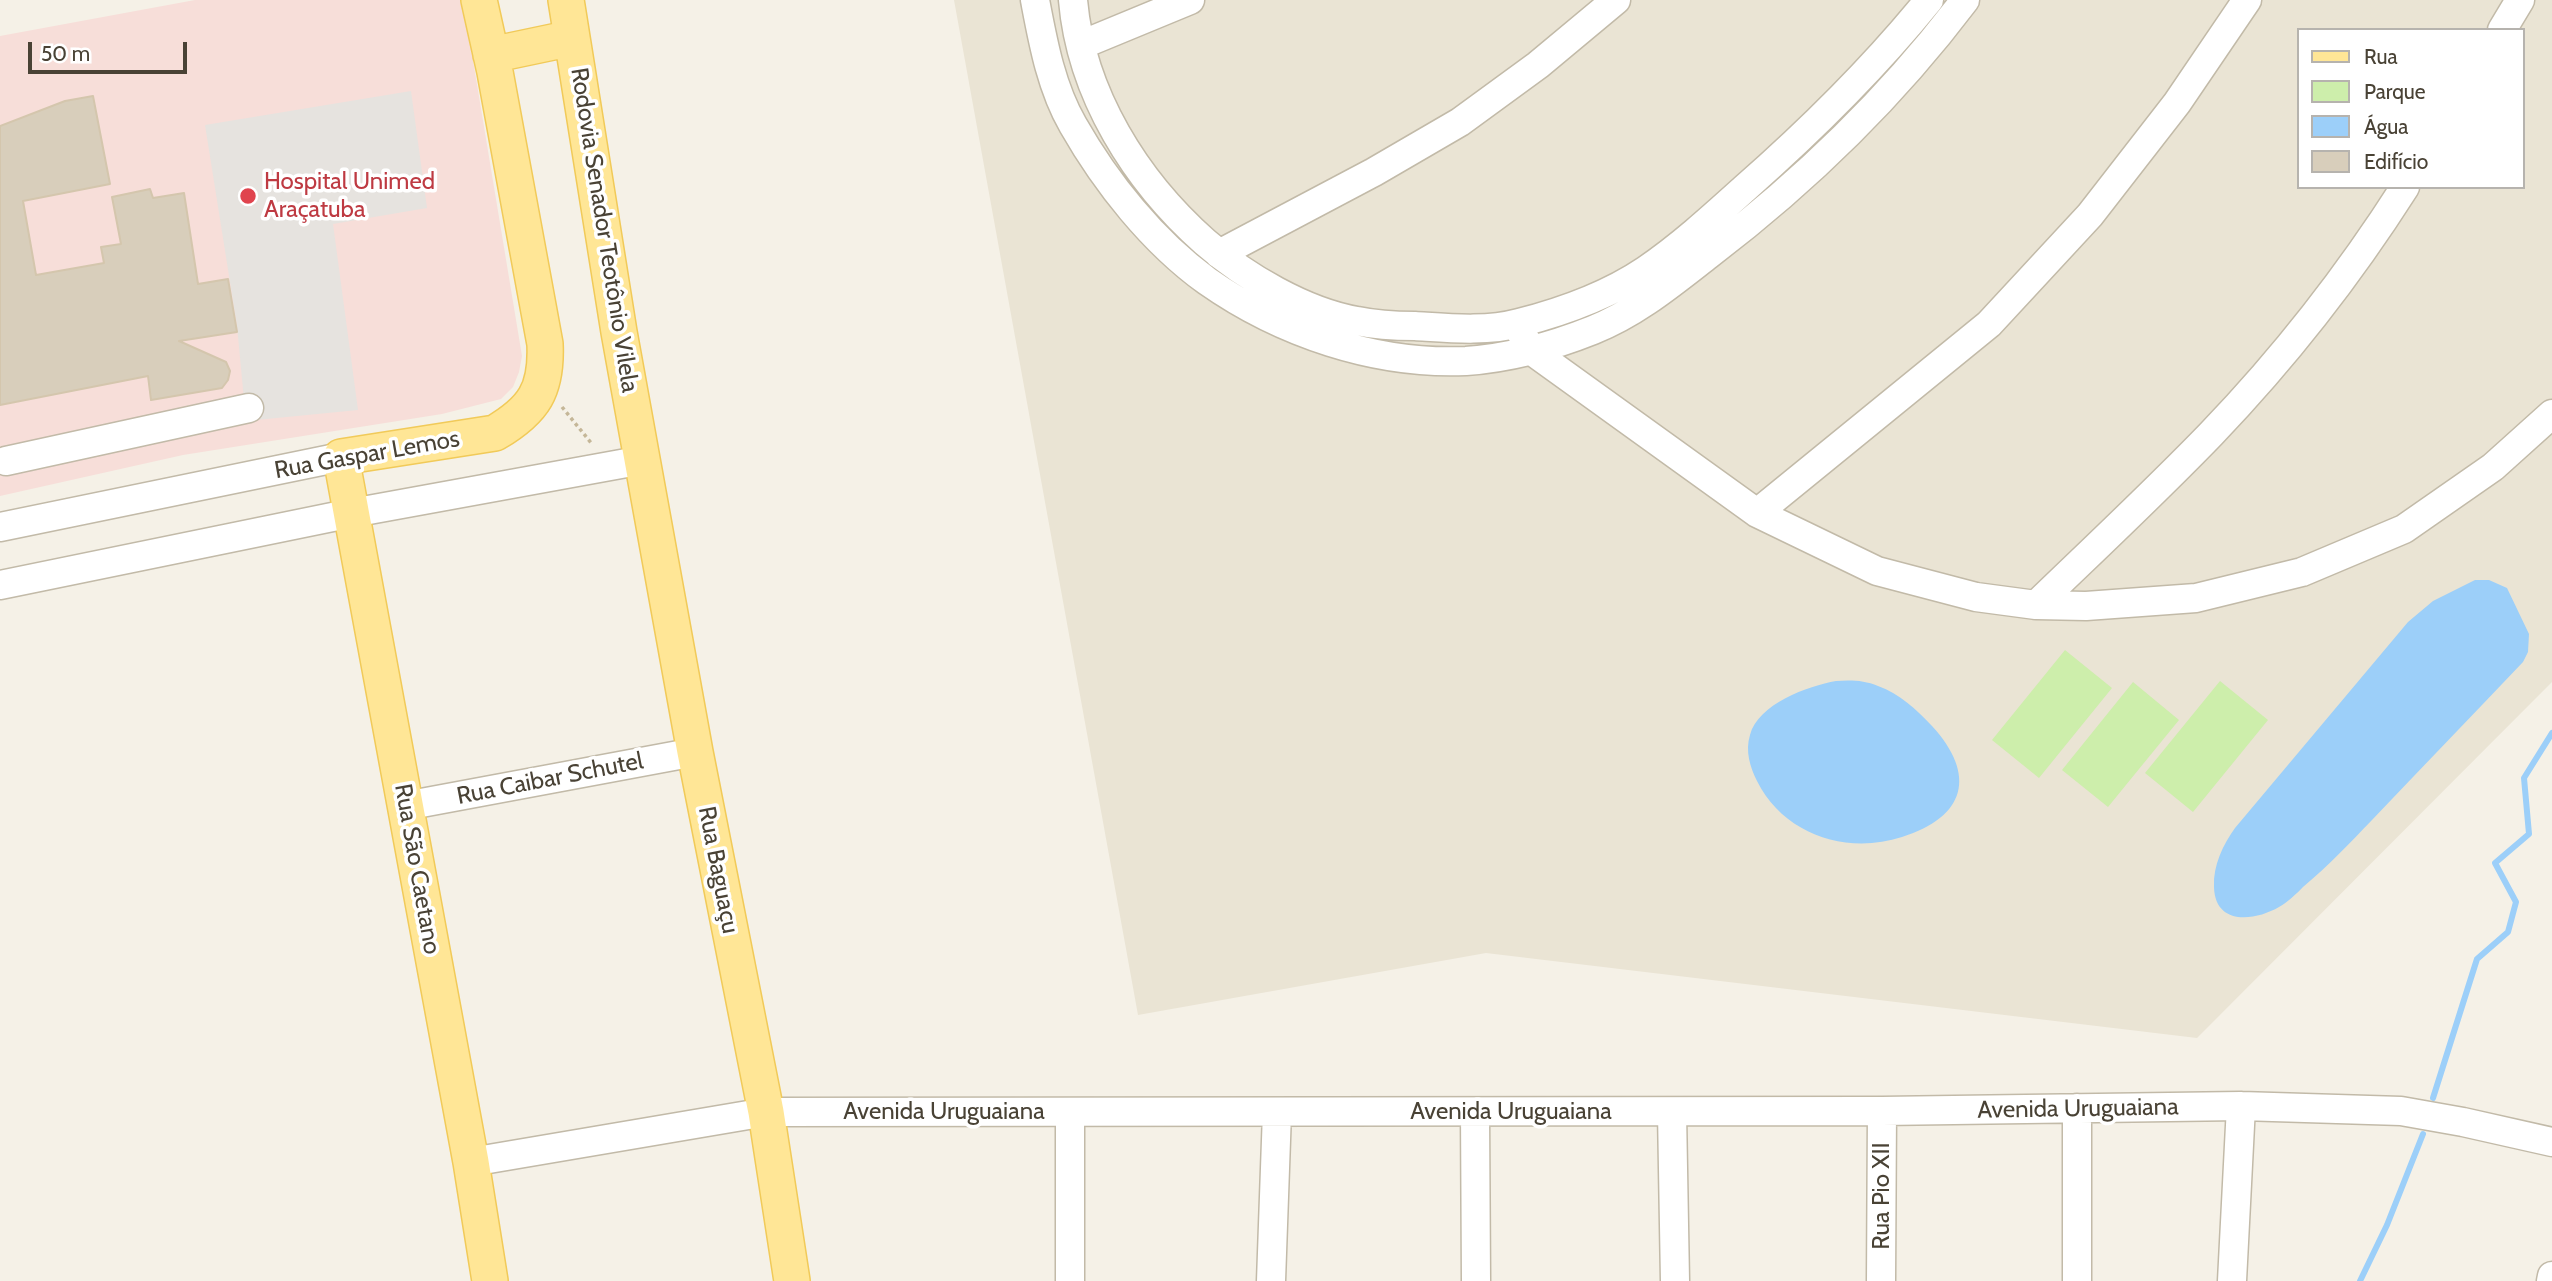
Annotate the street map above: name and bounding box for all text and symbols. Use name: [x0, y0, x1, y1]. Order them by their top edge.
scale bar: [32, 28, 191, 72]
legend: [2296, 28, 2524, 189]
text: 50 m: [41, 41, 90, 66]
text: Rua: [2364, 44, 2398, 69]
street label: Rodovia Senador Teotônio Vilela: [564, 66, 644, 394]
text: Parque: [2364, 79, 2426, 104]
text: Água: [2364, 114, 2408, 139]
text: Edifício: [2364, 149, 2428, 174]
place label: Hospital Unimed Araçatuba: [264, 168, 435, 224]
marker: Hospital Unimed Araçatuba: [238, 186, 258, 206]
street label: Rua Gaspar Lemos: [272, 425, 462, 485]
street label: Rua Caibar Schutel: [454, 747, 646, 811]
street label: Rua São Caetano: [388, 781, 446, 957]
street label: Rua Baguaçu: [692, 804, 744, 936]
street label: Avenida Uruguaiana: [1977, 1093, 2179, 1125]
street label: Avenida Uruguaiana: [843, 1098, 1045, 1126]
street label: Avenida Uruguaiana: [1410, 1098, 1612, 1126]
street label: Rua Pio XII: [1868, 1142, 1896, 1250]

